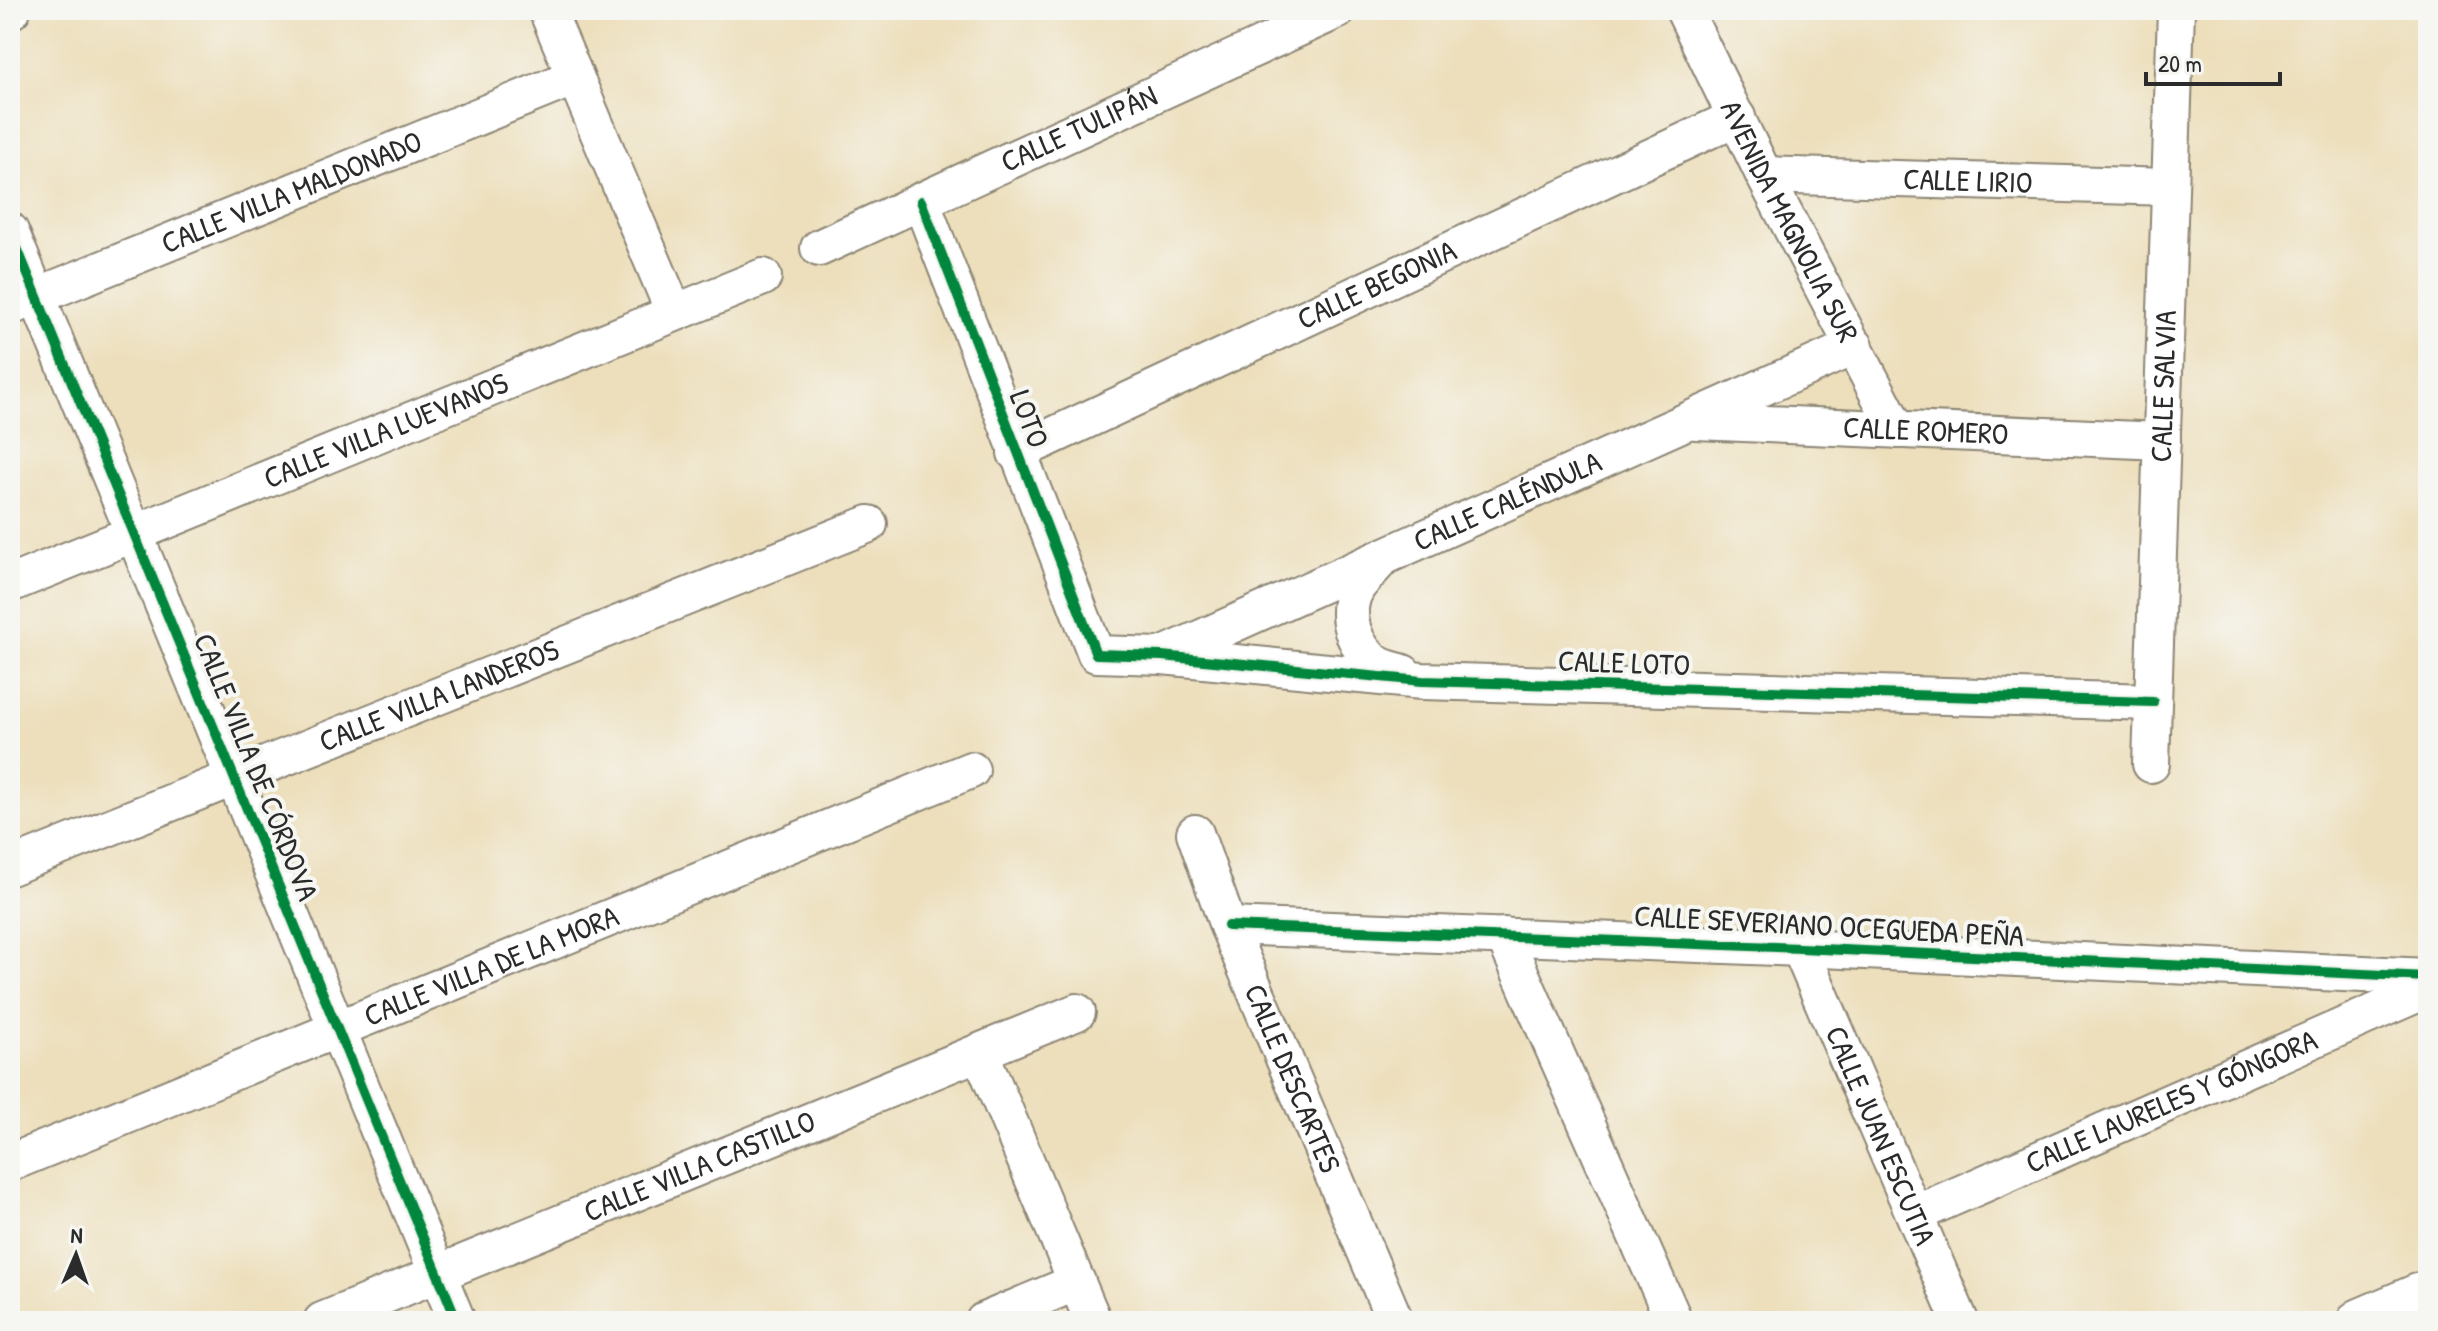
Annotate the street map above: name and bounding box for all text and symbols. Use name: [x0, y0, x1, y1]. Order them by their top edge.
scale bar: [2146, 36, 2280, 86]
text: 20 m: [2158, 47, 2202, 79]
street label: CALLE TULIPÁN: [994, 75, 1163, 181]
street label: AVENIDA MAGNOLIA SUR: [1712, 93, 1869, 349]
street label: CALLE VILLA MALDONADO: [155, 121, 427, 262]
street label: CALLE LIRIO: [1903, 158, 2033, 202]
street label: CALLE BEGONIA: [1290, 230, 1463, 338]
street label: CALLE SALVIA: [2140, 309, 2185, 463]
street label: CALLE VILLA LUEVANOS: [257, 362, 514, 497]
street label: LOTO: [1001, 384, 1059, 453]
street label: CALLE ROMERO: [1842, 406, 2009, 453]
street label: CALLE CALÉNDULA: [1407, 441, 1608, 560]
street label: CALLE VILLA DE CÓRDOVA: [185, 627, 329, 907]
street label: CALLE VILLA LANDEROS: [313, 629, 565, 761]
street label: CALLE LOTO: [1557, 640, 1691, 684]
street label: CALLE VILLA DE LA MORA: [358, 895, 624, 1035]
street label: CALLE SEVERIANO OCEGUEDA PEÑA: [1633, 895, 2025, 955]
street label: CALLE DESCARTES: [1236, 978, 1351, 1178]
street label: CALLE JUAN ESCUTIA: [1817, 1019, 1946, 1251]
street label: CALLE LAURELES Y GÓNGORA: [2019, 1019, 2323, 1182]
street label: CALLE VILLA CASTILLO: [578, 1100, 821, 1231]
north arrow: [36, 1215, 116, 1295]
text: N: [70, 1220, 83, 1250]

